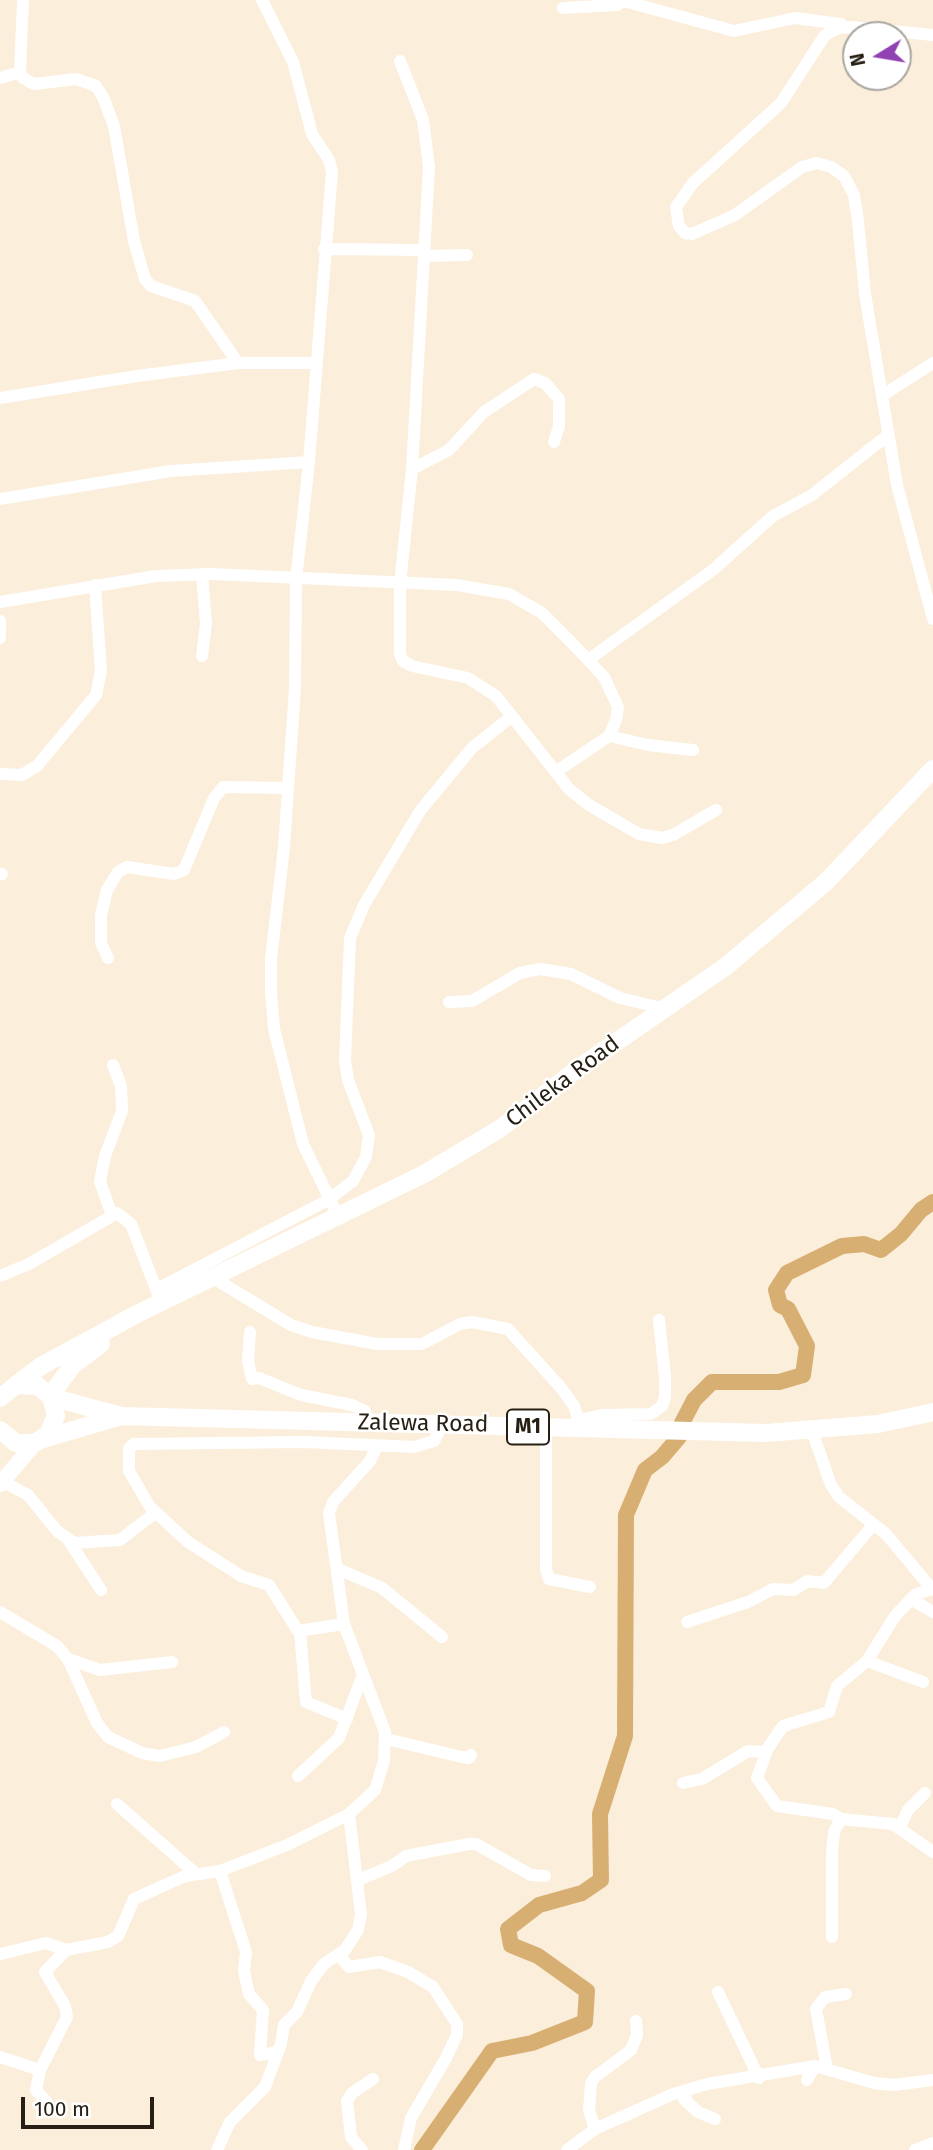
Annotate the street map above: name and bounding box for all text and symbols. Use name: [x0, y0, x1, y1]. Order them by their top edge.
north arrow: [842, 21, 912, 91]
text: N: [845, 51, 870, 68]
street label: Chileka Road: [501, 1030, 625, 1134]
street label: Zalewa Road: [357, 1409, 489, 1439]
road number: M1: [507, 1410, 549, 1444]
scale bar: [24, 2084, 158, 2128]
text: 100 m: [34, 2096, 90, 2122]

